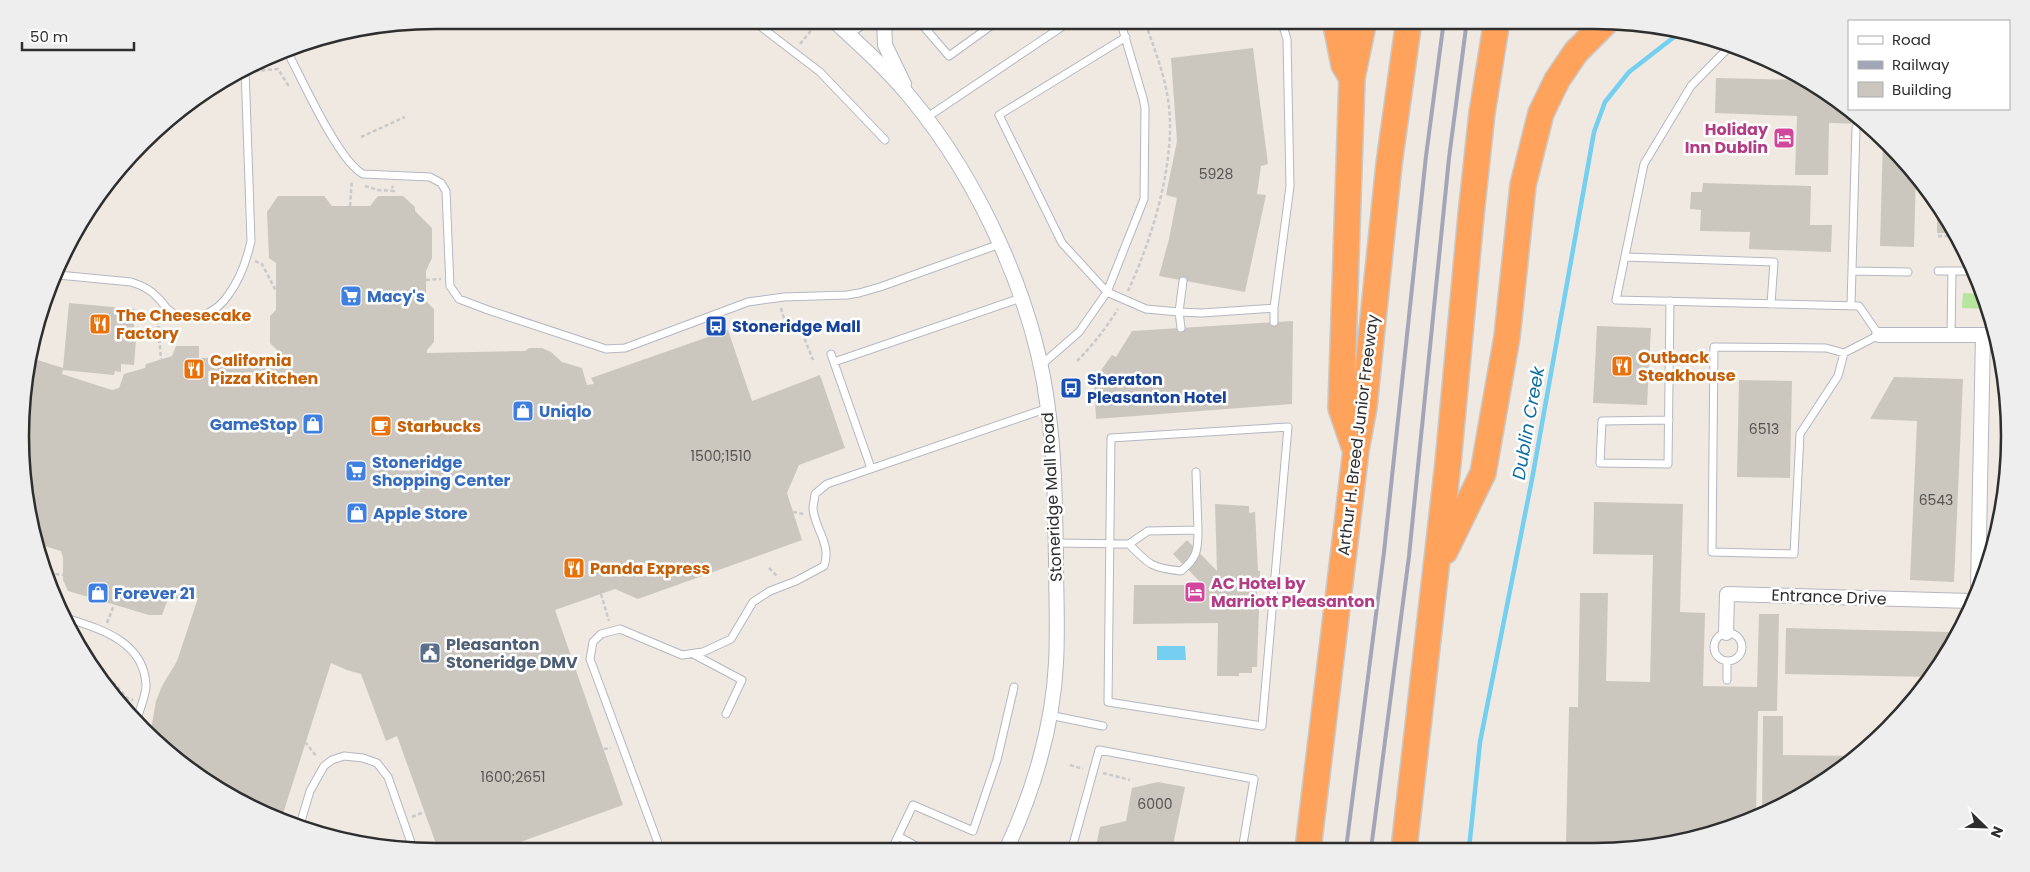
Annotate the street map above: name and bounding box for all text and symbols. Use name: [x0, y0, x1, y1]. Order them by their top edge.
scale bar: [22, 20, 135, 52]
legend: [1848, 20, 2010, 110]
text: 50 m: [30, 26, 68, 47]
text: Road: [1892, 29, 1931, 50]
text: Railway: [1892, 54, 1950, 75]
text: Building: [1892, 79, 1952, 100]
place label: Holiday Inn Dublin: [1685, 118, 1769, 159]
hotel icon: Holiday Inn Dublin: [1772, 126, 1796, 150]
house number: 5928: [1199, 164, 1233, 184]
supermarket icon: Macy's: [339, 284, 363, 308]
place label: Macy's: [367, 285, 425, 308]
place label: The Cheesecake Factory: [116, 304, 251, 345]
restaurant icon: The Cheesecake Factory: [88, 312, 112, 336]
street label: Arthur H. Breed Junior Freeway: [1332, 313, 1384, 557]
bus stop icon: Stoneridge Mall: [704, 314, 728, 338]
place label: Stoneridge Mall: [732, 315, 861, 338]
place label: Outback Steakhouse: [1638, 346, 1736, 387]
place label: California Pizza Kitchen: [210, 349, 318, 390]
restaurant icon: Outback Steakhouse: [1610, 354, 1634, 378]
restaurant icon: California Pizza Kitchen: [182, 357, 206, 381]
water label: Dublin Creek: [1506, 364, 1550, 481]
place label: Sheraton Pleasanton Hotel: [1087, 368, 1227, 409]
bus stop icon: Sheraton Pleasanton Hotel: [1059, 376, 1083, 400]
shop icon: Uniqlo: [511, 399, 535, 423]
place label: Uniqlo: [539, 400, 592, 423]
shop icon: GameStop: [301, 412, 325, 436]
street label: Stoneridge Mall Road: [1036, 412, 1068, 582]
place label: GameStop: [210, 413, 297, 436]
cafe icon: Starbucks: [369, 414, 393, 438]
place label: Starbucks: [397, 415, 481, 438]
house number: 6513: [1749, 419, 1779, 439]
house number: 1500;1510: [690, 446, 752, 466]
place label: Stoneridge Shopping Center: [372, 451, 510, 492]
supermarket icon: Stoneridge Shopping Center: [344, 459, 368, 483]
house number: 6543: [1919, 490, 1953, 510]
shop icon: Apple Store: [345, 501, 369, 525]
place label: Apple Store: [373, 502, 468, 525]
restaurant icon: Panda Express: [562, 556, 586, 580]
place label: Panda Express: [590, 557, 710, 580]
place label: AC Hotel by Marriott Pleasanton: [1211, 572, 1375, 613]
hotel icon: AC Hotel by Marriott Pleasanton: [1183, 580, 1207, 604]
shop icon: Forever 21: [86, 581, 110, 605]
place label: Forever 21: [114, 582, 195, 605]
street label: Entrance Drive: [1771, 583, 1887, 611]
place label: Pleasanton Stoneridge DMV: [446, 633, 578, 674]
public building icon: Pleasanton Stoneridge DMV: [418, 641, 442, 665]
house number: 1600;2651: [481, 767, 545, 787]
house number: 6000: [1137, 794, 1173, 814]
north arrow: [1960, 802, 2010, 852]
text: N: [1986, 823, 2008, 841]

